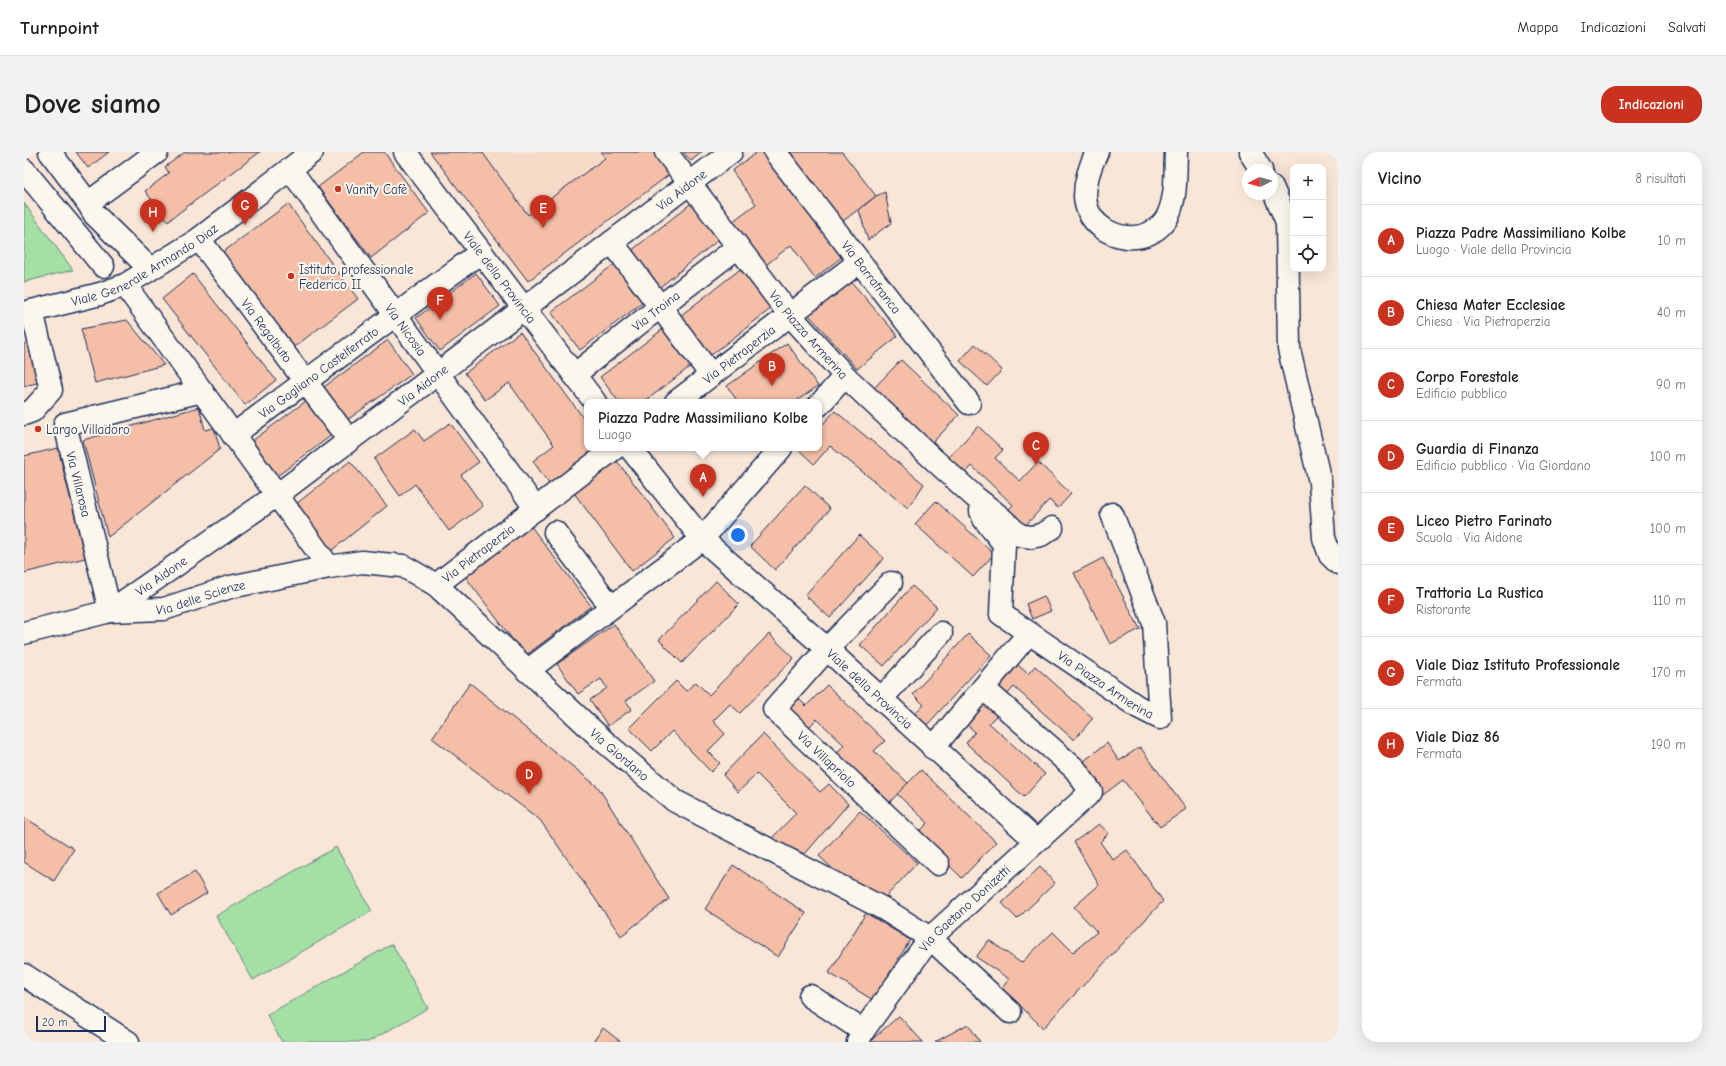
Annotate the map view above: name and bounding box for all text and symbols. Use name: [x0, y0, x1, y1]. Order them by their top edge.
text: Turnpoint: [20, 17, 99, 39]
text: Mappa: [1518, 19, 1559, 36]
text: Indicazioni: [1581, 19, 1646, 36]
text: Salvati: [1668, 19, 1706, 36]
button: Indicazioni: [1601, 86, 1702, 123]
text: Dove siamo: [24, 88, 161, 120]
north arrow: [1242, 164, 1278, 200]
map controls: [1290, 164, 1326, 272]
button: +: [1290, 164, 1326, 200]
street label: Via Aidone: [654, 166, 710, 214]
text: Vicino: [1378, 169, 1421, 188]
text: 8 risultati: [1635, 171, 1686, 186]
place label: Vanity Cafè: [346, 182, 408, 197]
marker: Vanity Cafè: [333, 184, 343, 194]
pin: G: [232, 192, 258, 225]
pin: E: [530, 195, 556, 228]
pin: H: [140, 199, 166, 232]
button: −: [1290, 200, 1326, 236]
street label: Viale Generale Armando Diaz: [70, 220, 221, 309]
text: Piazza Padre Massimiliano Kolbe: [1416, 224, 1626, 242]
street label: Viale della Provincia: [460, 229, 539, 326]
text: A: [1387, 233, 1395, 248]
text: 10 m: [1658, 233, 1686, 248]
button: locate: [1290, 236, 1326, 272]
street label: Via Barrafranca: [838, 238, 904, 317]
text: Luogo · Viale della Provincia: [1416, 242, 1572, 257]
place label: Istituto professionale Federico II: [299, 262, 414, 292]
marker: Istituto professionale Federico II: [286, 271, 296, 281]
pin: F: [427, 287, 453, 320]
street label: Via Troina: [629, 288, 683, 334]
street label: Via Piazza Armerina: [766, 288, 851, 382]
street label: Via Regalbuto: [238, 296, 295, 365]
text: Chiesa Mater Ecclesiae: [1416, 296, 1565, 314]
street label: Via Nicosia: [382, 301, 430, 359]
text: B: [1387, 305, 1395, 320]
text: 40 m: [1657, 305, 1686, 320]
text: Chiesa · Via Pietraperzia: [1416, 314, 1550, 329]
street label: Via Pietraperzia: [700, 322, 778, 387]
street label: Via Gagliano Castelferrato: [256, 323, 381, 421]
pin: B: [759, 353, 785, 386]
street label: Via Aidone: [395, 361, 451, 409]
text: Corpo Forestale: [1416, 368, 1519, 386]
text: C: [1387, 377, 1395, 392]
text: 90 m: [1656, 377, 1686, 392]
text: Edificio pubblico: [1416, 386, 1507, 401]
popup: [584, 399, 822, 451]
text: Piazza Padre Massimiliano Kolbe: [598, 409, 808, 427]
place label: Largo Villadoro: [46, 422, 130, 437]
marker: Largo Villadoro: [33, 424, 43, 434]
text: Luogo: [598, 427, 632, 442]
pin: C: [1023, 432, 1049, 465]
text: Guardia di Finanza: [1416, 440, 1539, 458]
text: D: [1387, 449, 1395, 464]
text: 100 m: [1650, 449, 1686, 464]
street label: Via Villarosa: [63, 450, 94, 518]
text: Edificio pubblico · Via Giordano: [1416, 458, 1591, 473]
pin: A: [690, 464, 716, 497]
text: Liceo Pietro Farinato: [1416, 512, 1552, 530]
street label: Via Pietraperzia: [439, 521, 517, 586]
text: E: [1387, 521, 1395, 536]
text: 100 m: [1650, 521, 1686, 536]
your location: [728, 525, 748, 545]
text: Scuola · Via Aidone: [1416, 530, 1522, 545]
street label: Via Aidone: [133, 553, 190, 599]
street label: Via delle Scienze: [155, 577, 247, 617]
text: Trattoria La Rustica: [1416, 584, 1544, 602]
text: F: [1387, 593, 1395, 608]
text: 110 m: [1653, 593, 1686, 608]
text: Ristorante: [1416, 602, 1471, 617]
street label: Viale della Provincia: [824, 646, 916, 732]
street label: Via Piazza Armerina: [1055, 648, 1156, 722]
text: Viale Diaz Istituto Professionale: [1416, 656, 1620, 674]
text: G: [1386, 665, 1396, 680]
text: 170 m: [1652, 665, 1686, 680]
text: Fermata: [1416, 674, 1462, 689]
street label: Via Giordano: [587, 725, 652, 784]
street label: Via Villapriolo: [794, 728, 859, 791]
text: Viale Diaz 86: [1416, 728, 1500, 746]
text: H: [1386, 737, 1396, 752]
text: 190 m: [1651, 737, 1686, 752]
text: Fermata: [1416, 746, 1462, 761]
pin: D: [516, 761, 542, 794]
street label: Via Gaetano Donizetti: [916, 862, 1013, 954]
scale bar: [36, 1014, 106, 1033]
text: 20 m: [42, 1016, 67, 1029]

